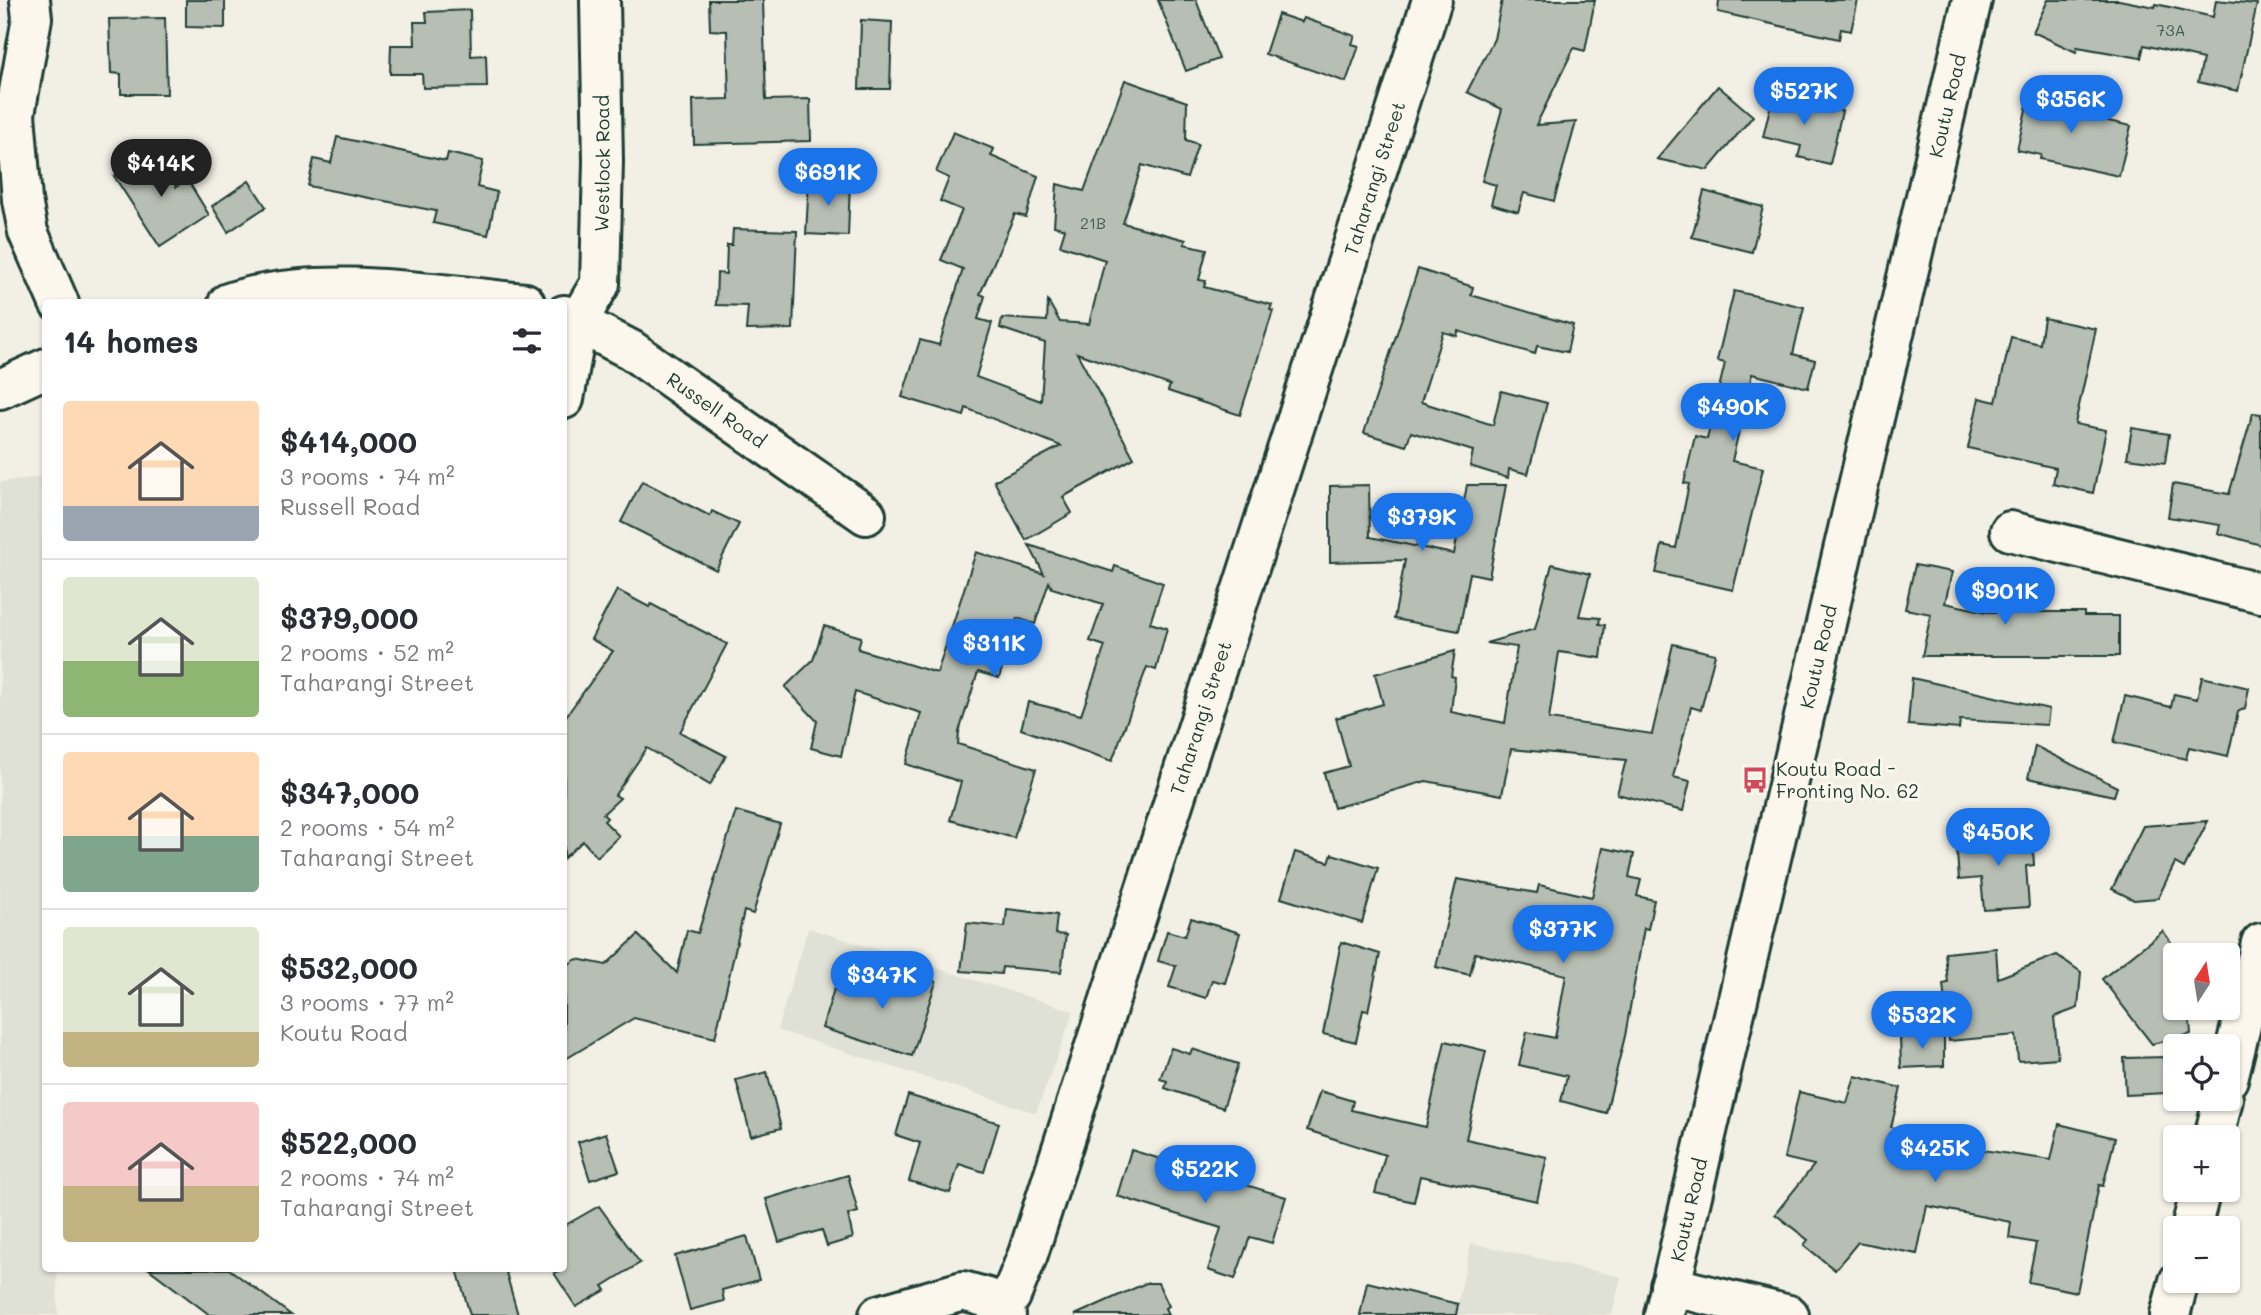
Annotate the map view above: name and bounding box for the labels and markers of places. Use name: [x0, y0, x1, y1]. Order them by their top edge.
pin: $527K: [1755, 68, 1853, 127]
pin: $356K: [2022, 76, 2120, 135]
pin: $414K: [112, 140, 210, 199]
pin: $691K: [779, 148, 877, 208]
pin: $490K: [1684, 384, 1782, 443]
pin: $379K: [1373, 494, 1471, 553]
pin: $901K: [1956, 568, 2054, 627]
pin: $311K: [945, 620, 1043, 679]
place label: Koutu Road - Fronting No. 62: [1776, 756, 1919, 803]
bus stop icon: Koutu Road - Fronting No. 62: [1740, 765, 1770, 795]
pin: $450K: [1949, 808, 2047, 868]
pin: $377K: [1514, 906, 1612, 965]
pin: $347K: [833, 951, 931, 1011]
pin: $532K: [1873, 992, 1971, 1051]
pin: $425K: [1886, 1124, 1984, 1184]
pin: $522K: [1156, 1146, 1254, 1205]

